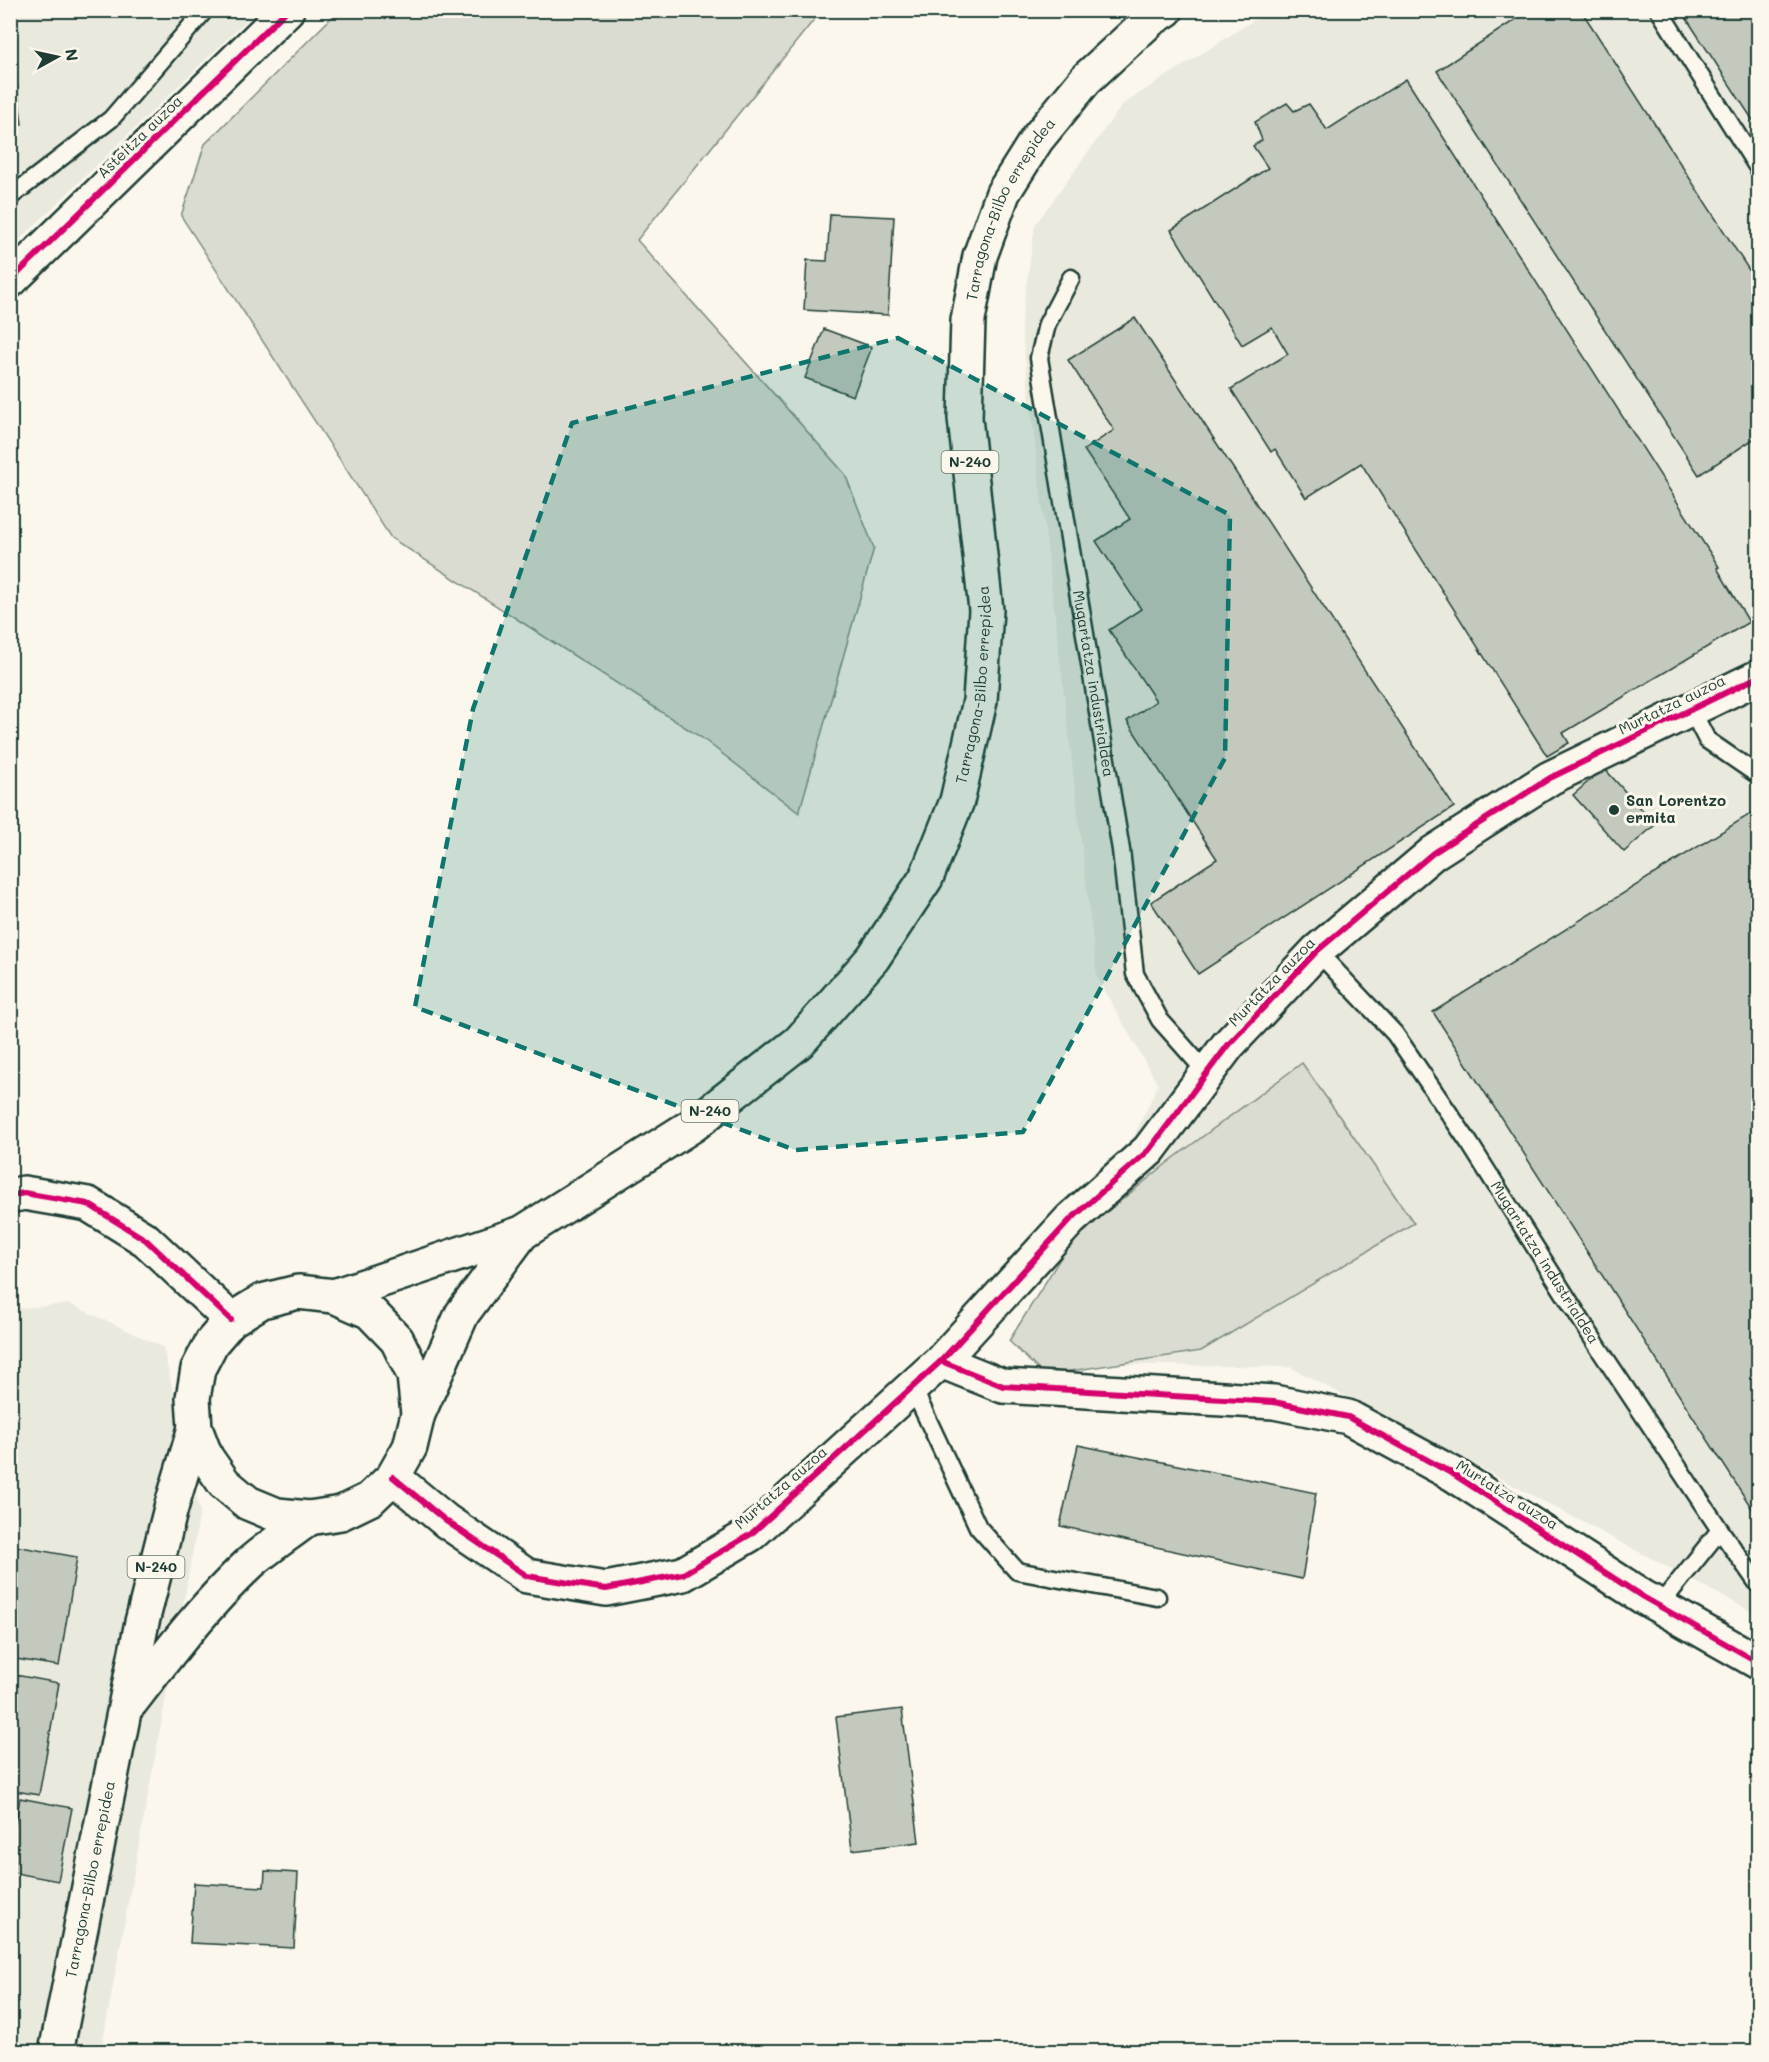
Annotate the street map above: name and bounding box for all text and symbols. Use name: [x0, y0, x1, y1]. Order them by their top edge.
north arrow: [27, 27, 87, 87]
text: N: [61, 47, 84, 62]
street label: Asteitza auzoa: [92, 90, 186, 182]
street label: Tarragona-Bilbo errepidea: [961, 113, 1059, 302]
road number: N-240: [942, 451, 998, 473]
street label: Tarragona-Bilbo errepidea: [950, 585, 995, 786]
street label: Mugartatza industrialdea: [1069, 589, 1120, 778]
street label: Murtatza auzoa: [1615, 669, 1728, 739]
place label: San Lorentzo ermita: [1626, 790, 1726, 827]
marker: San Lorentzo ermita: [1607, 803, 1621, 817]
street label: Murtatza auzoa: [1223, 932, 1319, 1030]
road number: N-240: [682, 1100, 738, 1122]
street label: Mugartatza industrialdea: [1487, 1177, 1604, 1347]
street label: Murtatza auzoa: [730, 1441, 831, 1533]
street label: Murtatza auzoa: [1453, 1455, 1562, 1534]
road number: N-240: [128, 1556, 184, 1578]
street label: Tarragona-Bilbo errepidea: [60, 1779, 119, 1979]

